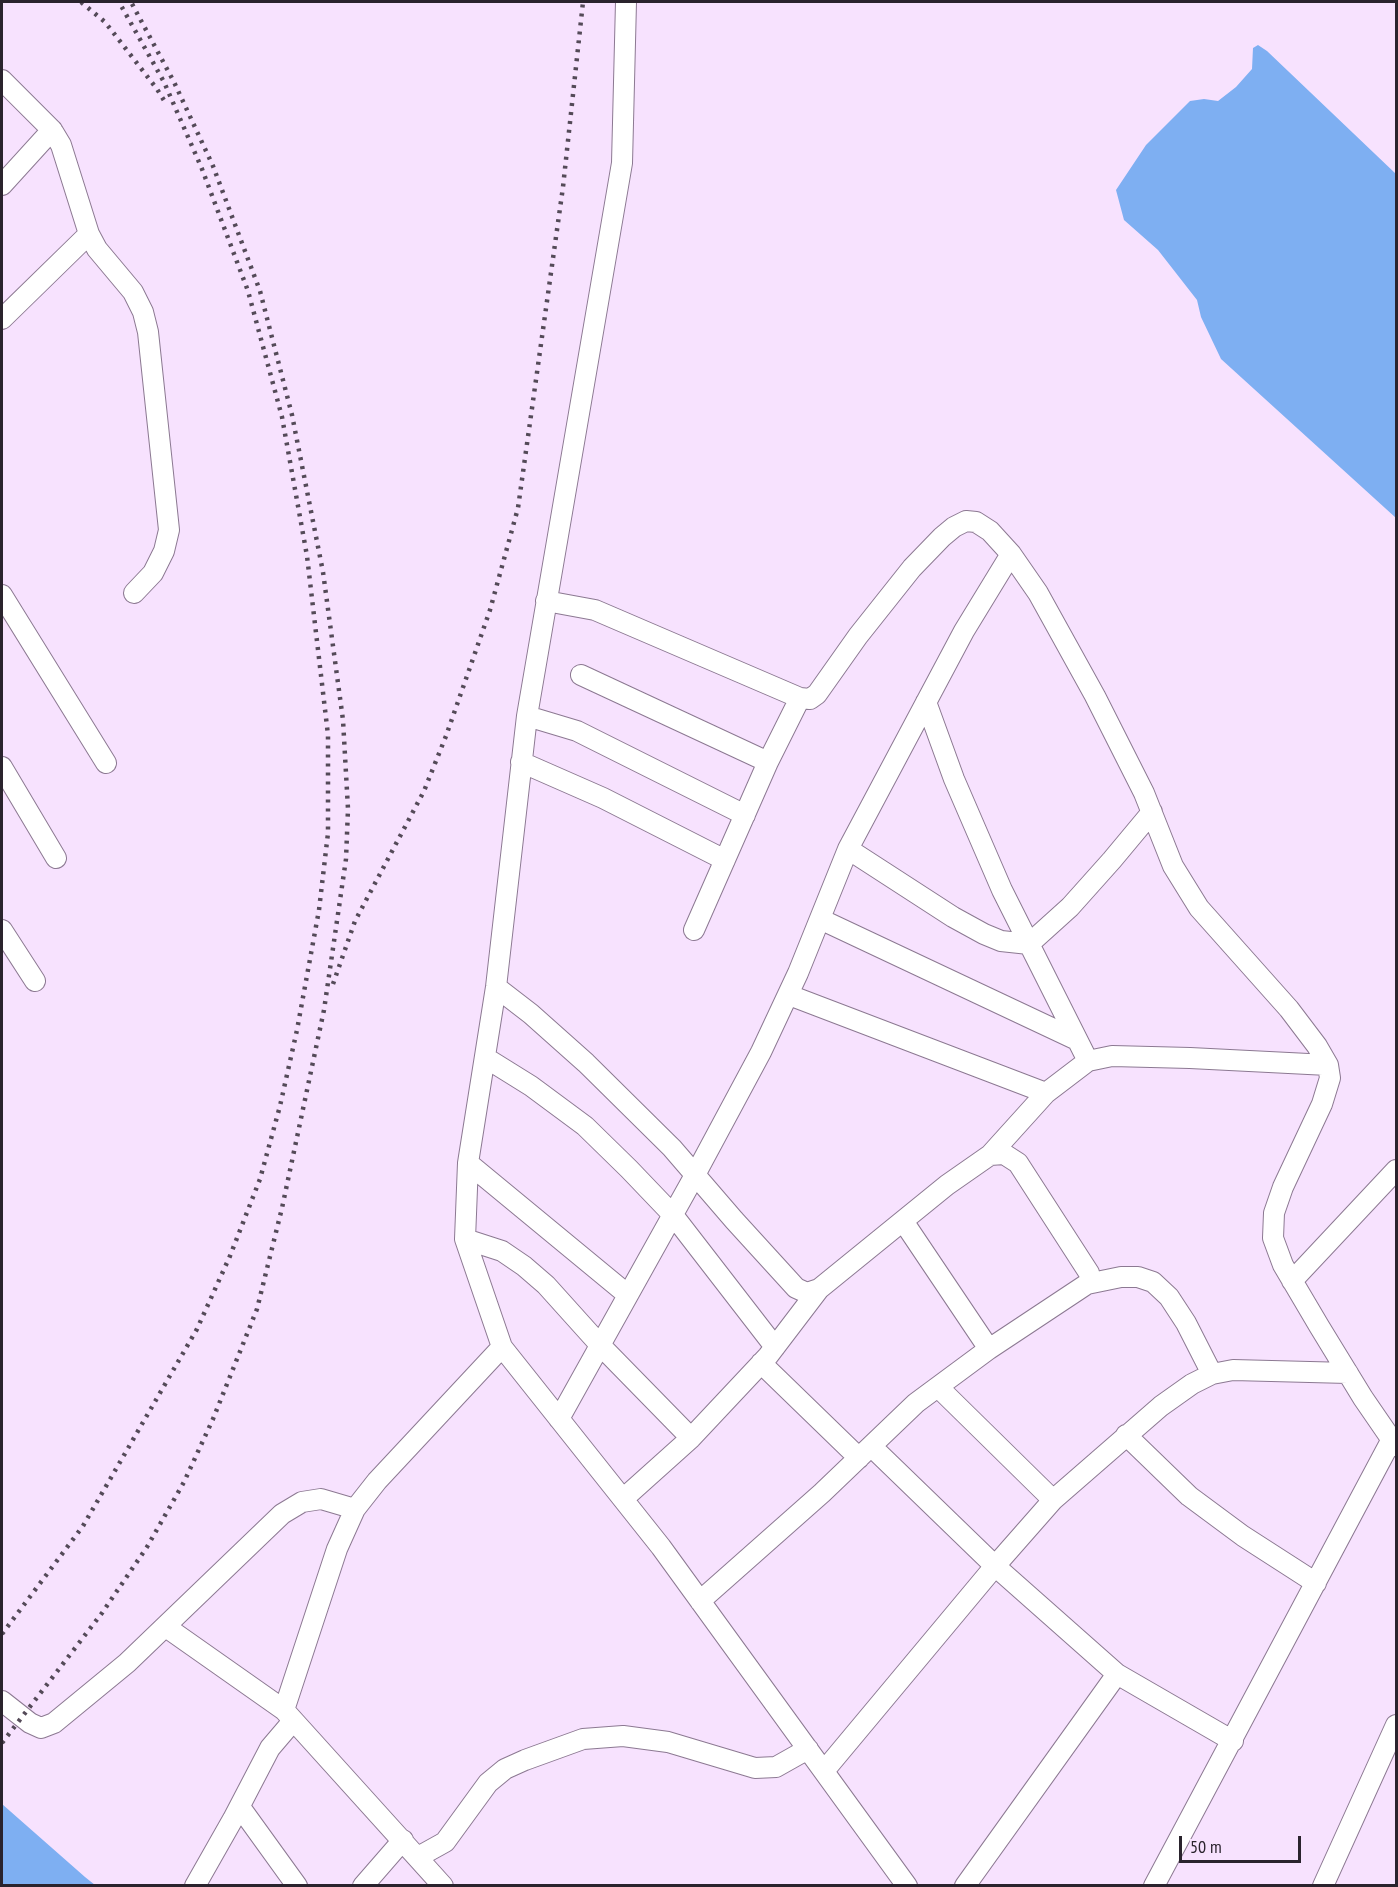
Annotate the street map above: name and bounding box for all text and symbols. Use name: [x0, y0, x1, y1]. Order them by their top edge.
scale bar: [1182, 1824, 1304, 1862]
text: 50 m: [1190, 1835, 1222, 1858]

